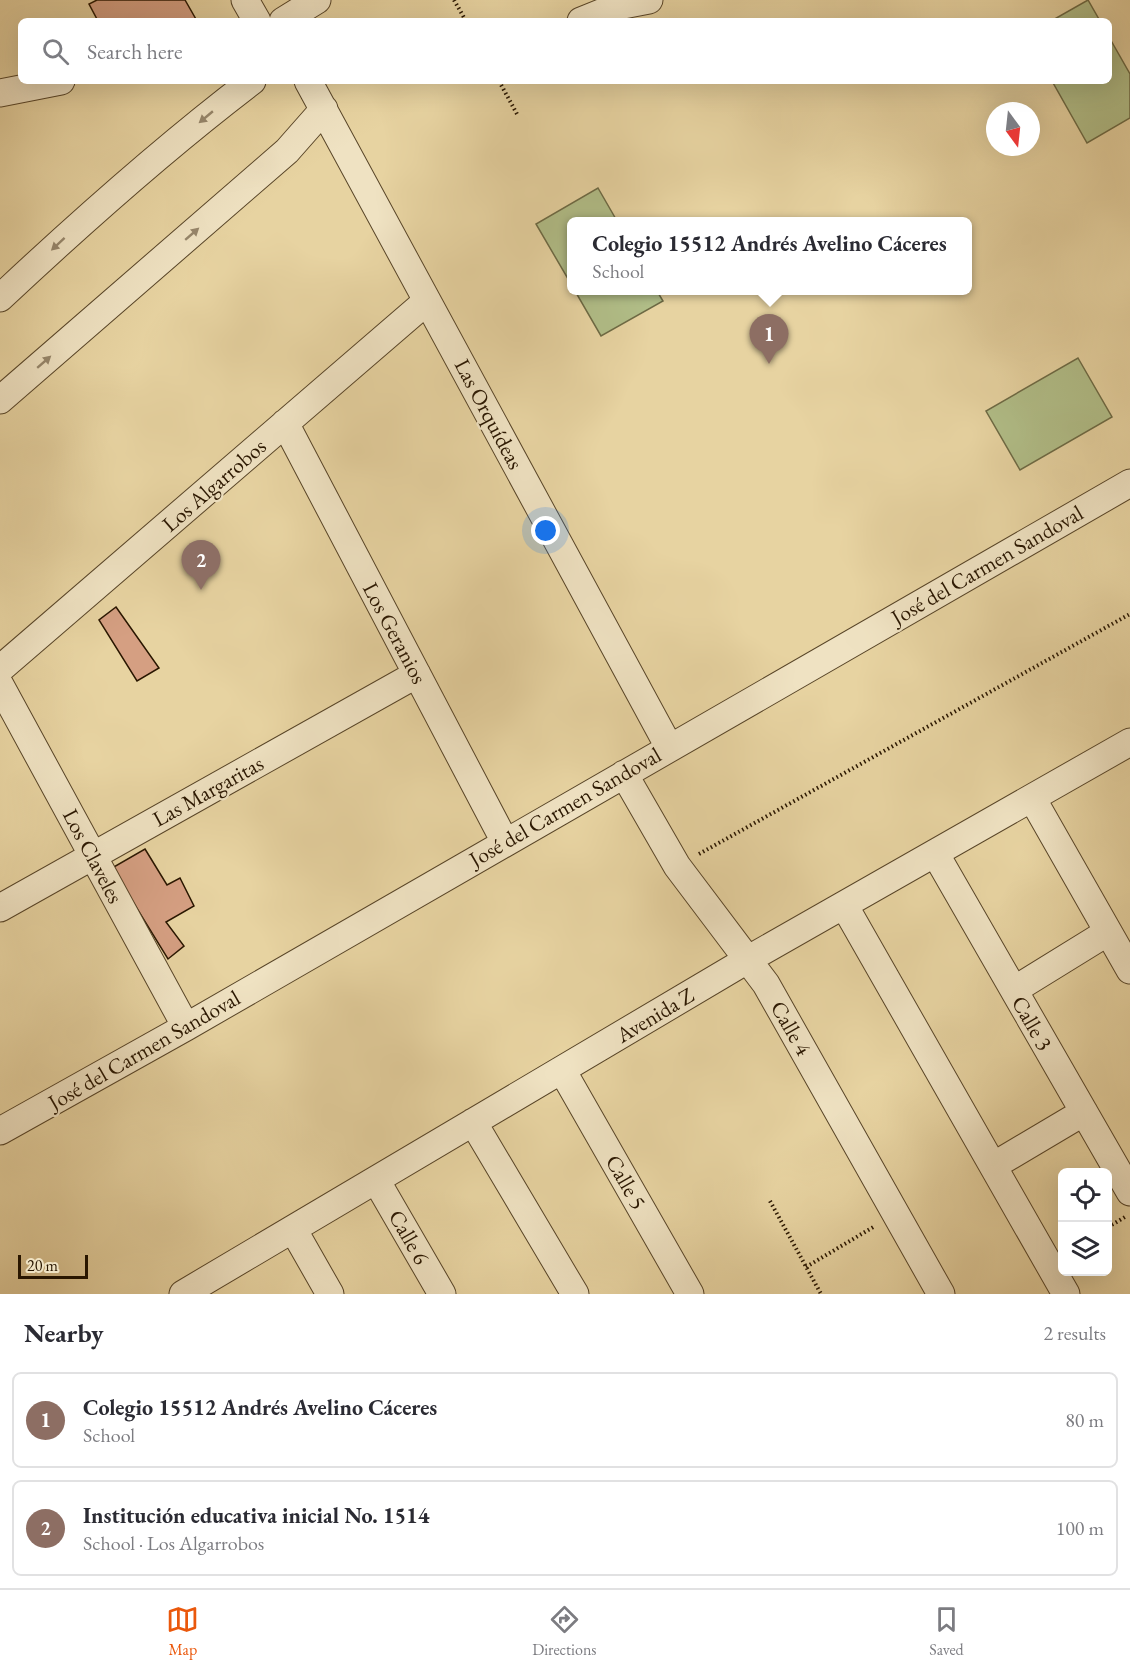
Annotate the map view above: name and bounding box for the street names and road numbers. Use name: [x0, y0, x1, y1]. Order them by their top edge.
street label: Las Orquídeas: [448, 354, 530, 474]
street label: Los Algarrobos: [156, 432, 272, 538]
street label: José del Carmen Sandoval: [884, 498, 1088, 633]
street label: Los Geranios: [356, 577, 434, 689]
street label: José del Carmen Sandoval: [462, 740, 666, 875]
street label: Las Margaritas: [147, 749, 269, 833]
street label: Los Claveles: [56, 804, 130, 908]
street label: Avenida Z: [610, 980, 699, 1050]
street label: José del Carmen Sandoval: [41, 983, 245, 1118]
street label: Calle 3: [1005, 990, 1059, 1056]
street label: Calle 4: [764, 995, 818, 1061]
street label: Calle 5: [599, 1149, 653, 1215]
street label: Calle 6: [382, 1204, 436, 1270]

